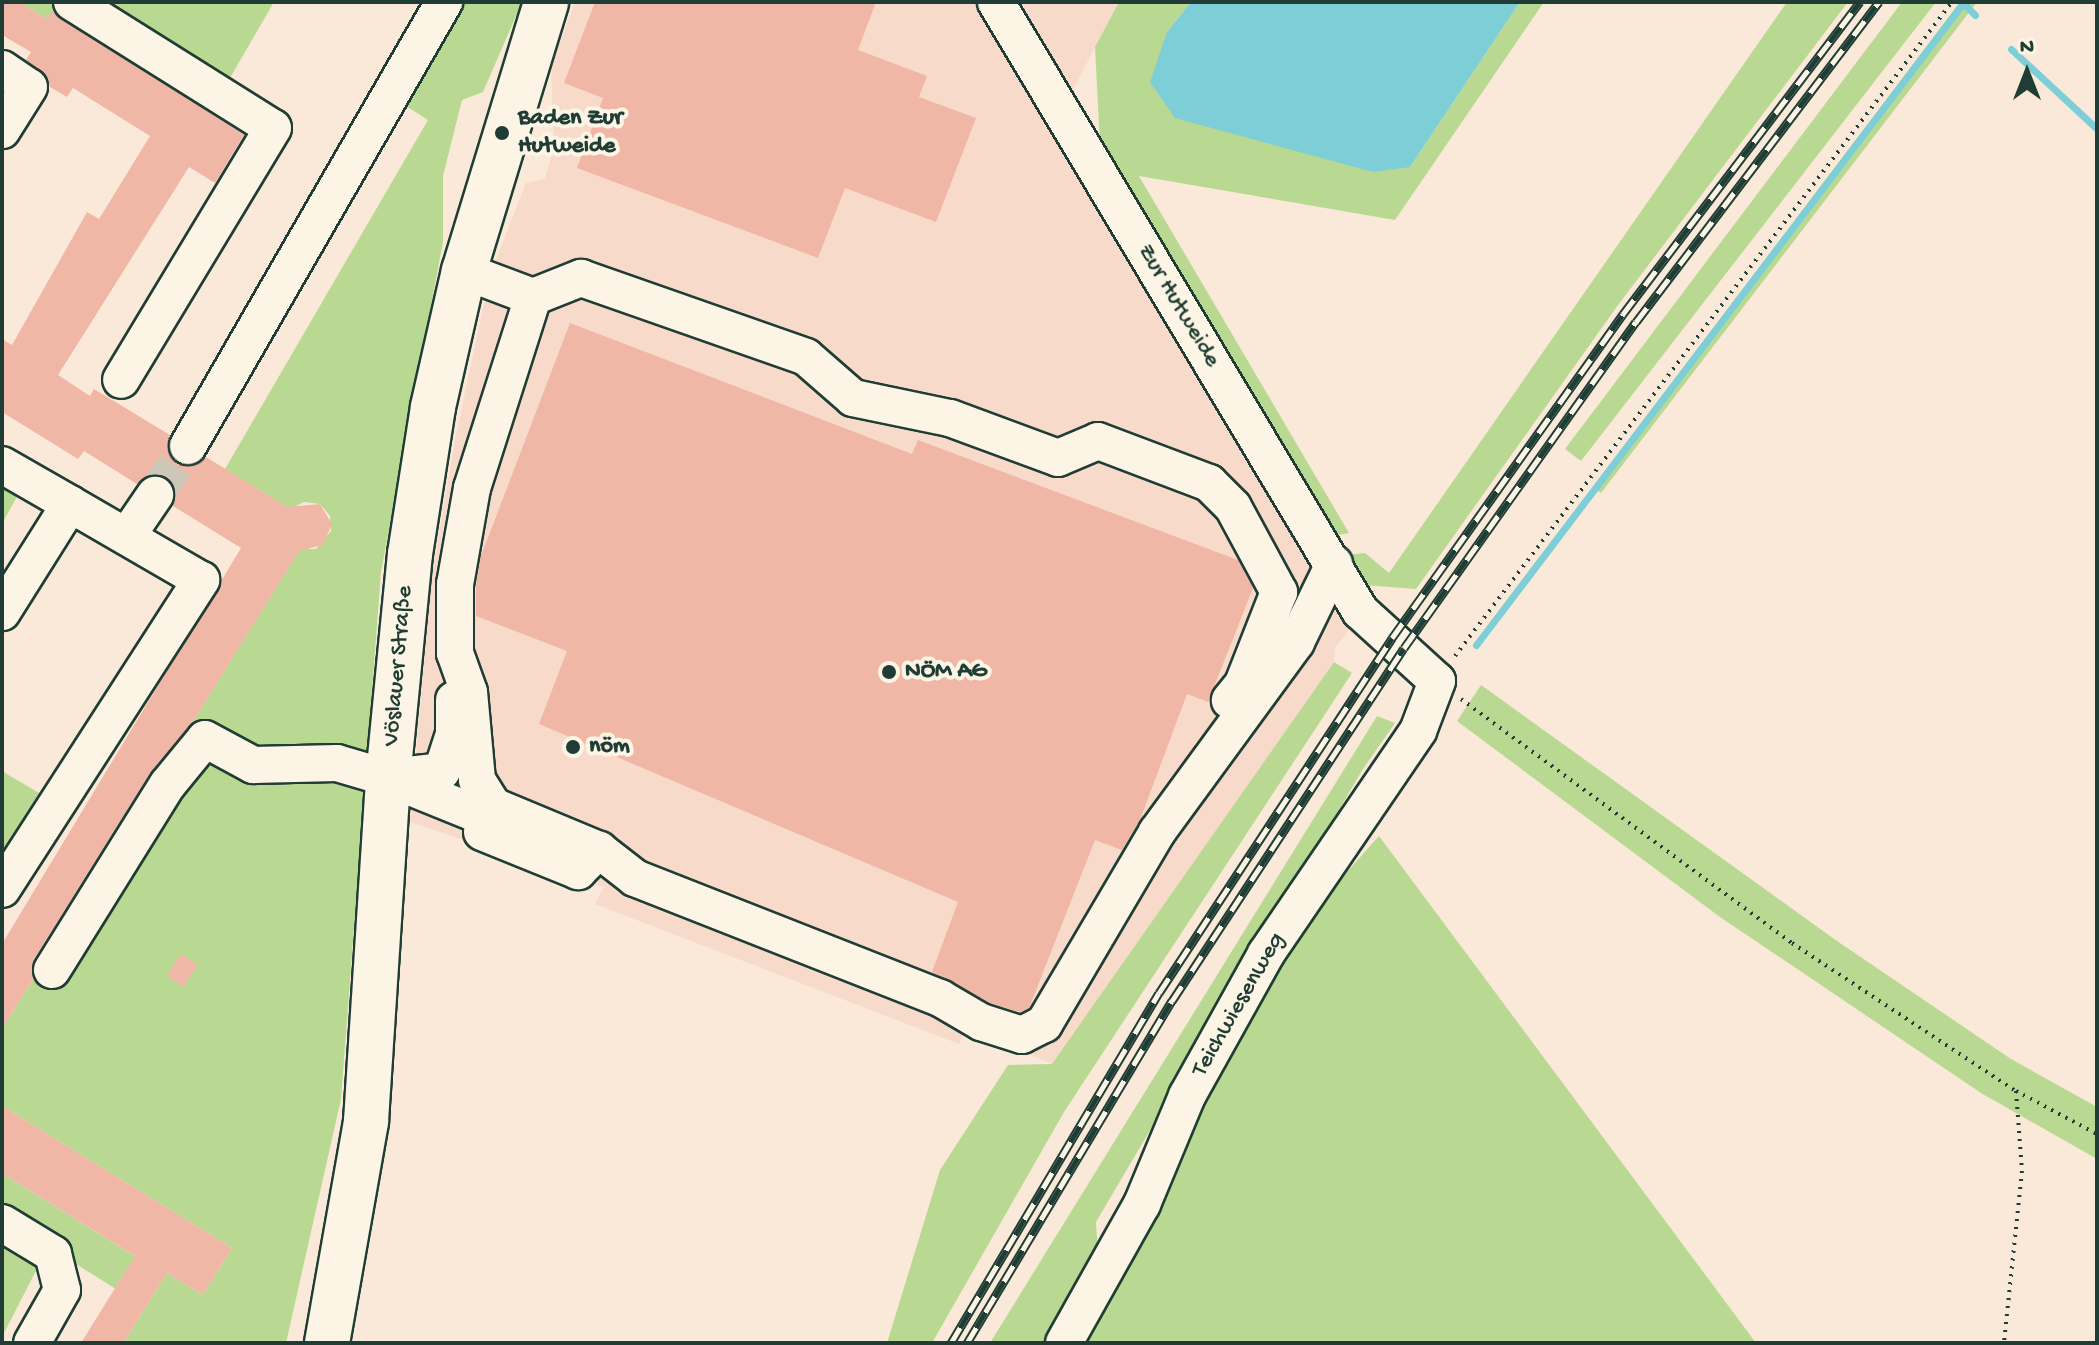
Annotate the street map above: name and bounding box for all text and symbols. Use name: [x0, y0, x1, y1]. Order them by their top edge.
north arrow: [1987, 32, 2067, 112]
text: N: [2020, 35, 2034, 61]
place label: Baden Zur Hutweide: [518, 105, 622, 161]
marker: Baden Zur Hutweide: [493, 124, 511, 142]
street label: Zur Hutweide: [1130, 239, 1226, 373]
street label: Vöslauer Straße: [378, 585, 420, 747]
place label: NÖM AG: [905, 658, 987, 686]
marker: NÖM AG: [880, 663, 898, 681]
place label: nöm: [589, 733, 630, 761]
marker: nöm: [564, 738, 582, 756]
street label: Teichwiesenweg: [1186, 928, 1292, 1082]

